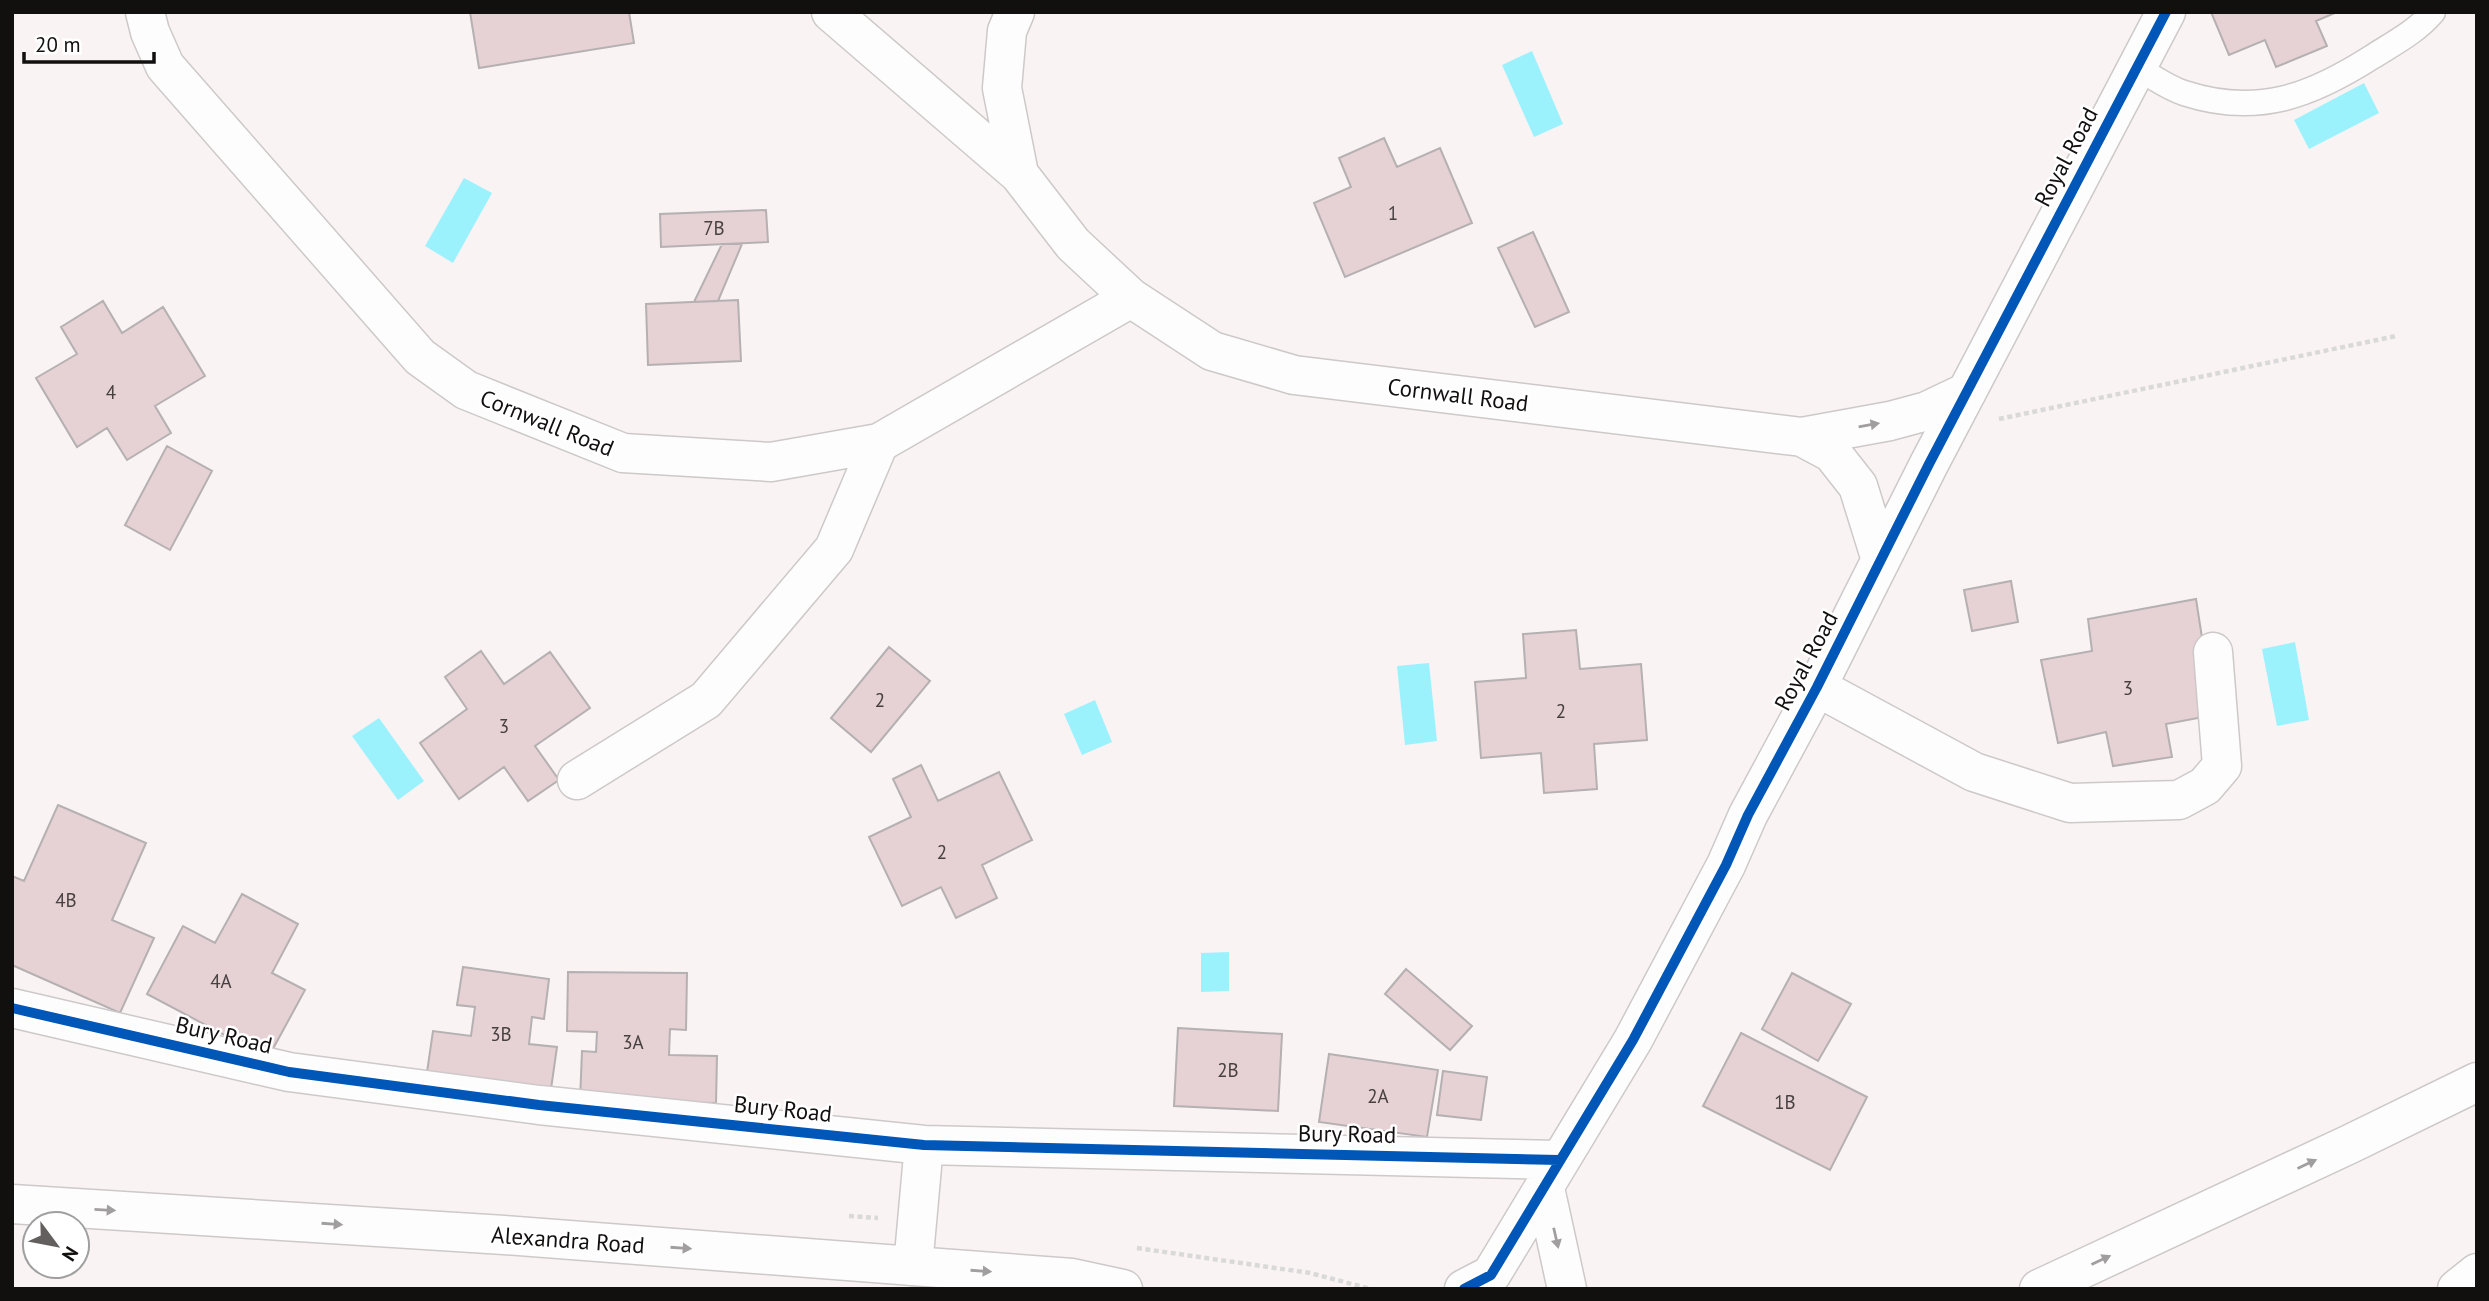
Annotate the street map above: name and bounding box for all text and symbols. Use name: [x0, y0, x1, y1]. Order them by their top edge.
scale bar: [24, 21, 154, 65]
text: 20 m: [35, 31, 81, 58]
street label: Royal Road: [2027, 102, 2104, 211]
house number: 1: [1388, 201, 1398, 225]
house number: 7B: [703, 216, 725, 240]
street label: Cornwall Road: [1386, 371, 1530, 418]
house number: 4: [106, 380, 116, 404]
street label: Cornwall Road: [476, 383, 618, 463]
one-way arrow: [1858, 419, 1880, 430]
street label: Royal Road: [1767, 606, 1844, 715]
house number: 3: [2123, 676, 2133, 700]
house number: 2: [875, 688, 885, 712]
house number: 2: [1556, 699, 1566, 723]
house number: 3: [499, 714, 509, 738]
house number: 2: [937, 840, 947, 864]
house number: 4B: [55, 888, 77, 912]
house number: 4A: [210, 969, 232, 993]
street label: Bury Road: [173, 1009, 275, 1060]
house number: 3B: [490, 1022, 512, 1046]
house number: 3A: [622, 1030, 644, 1054]
house number: 2B: [1217, 1058, 1239, 1082]
house number: 2A: [1367, 1084, 1389, 1108]
street label: Bury Road: [733, 1089, 833, 1128]
house number: 1B: [1774, 1090, 1796, 1114]
street label: Bury Road: [1298, 1118, 1396, 1149]
one-way arrow: [2297, 1158, 2317, 1170]
one-way arrow: [94, 1205, 116, 1216]
north arrow: [21, 1210, 91, 1280]
one-way arrow: [321, 1219, 343, 1230]
street label: Alexandra Road: [490, 1220, 646, 1259]
one-way arrow: [1551, 1227, 1562, 1249]
text: N: [57, 1242, 84, 1266]
one-way arrow: [670, 1243, 692, 1254]
one-way arrow: [2091, 1254, 2111, 1266]
one-way arrow: [971, 1266, 993, 1277]

